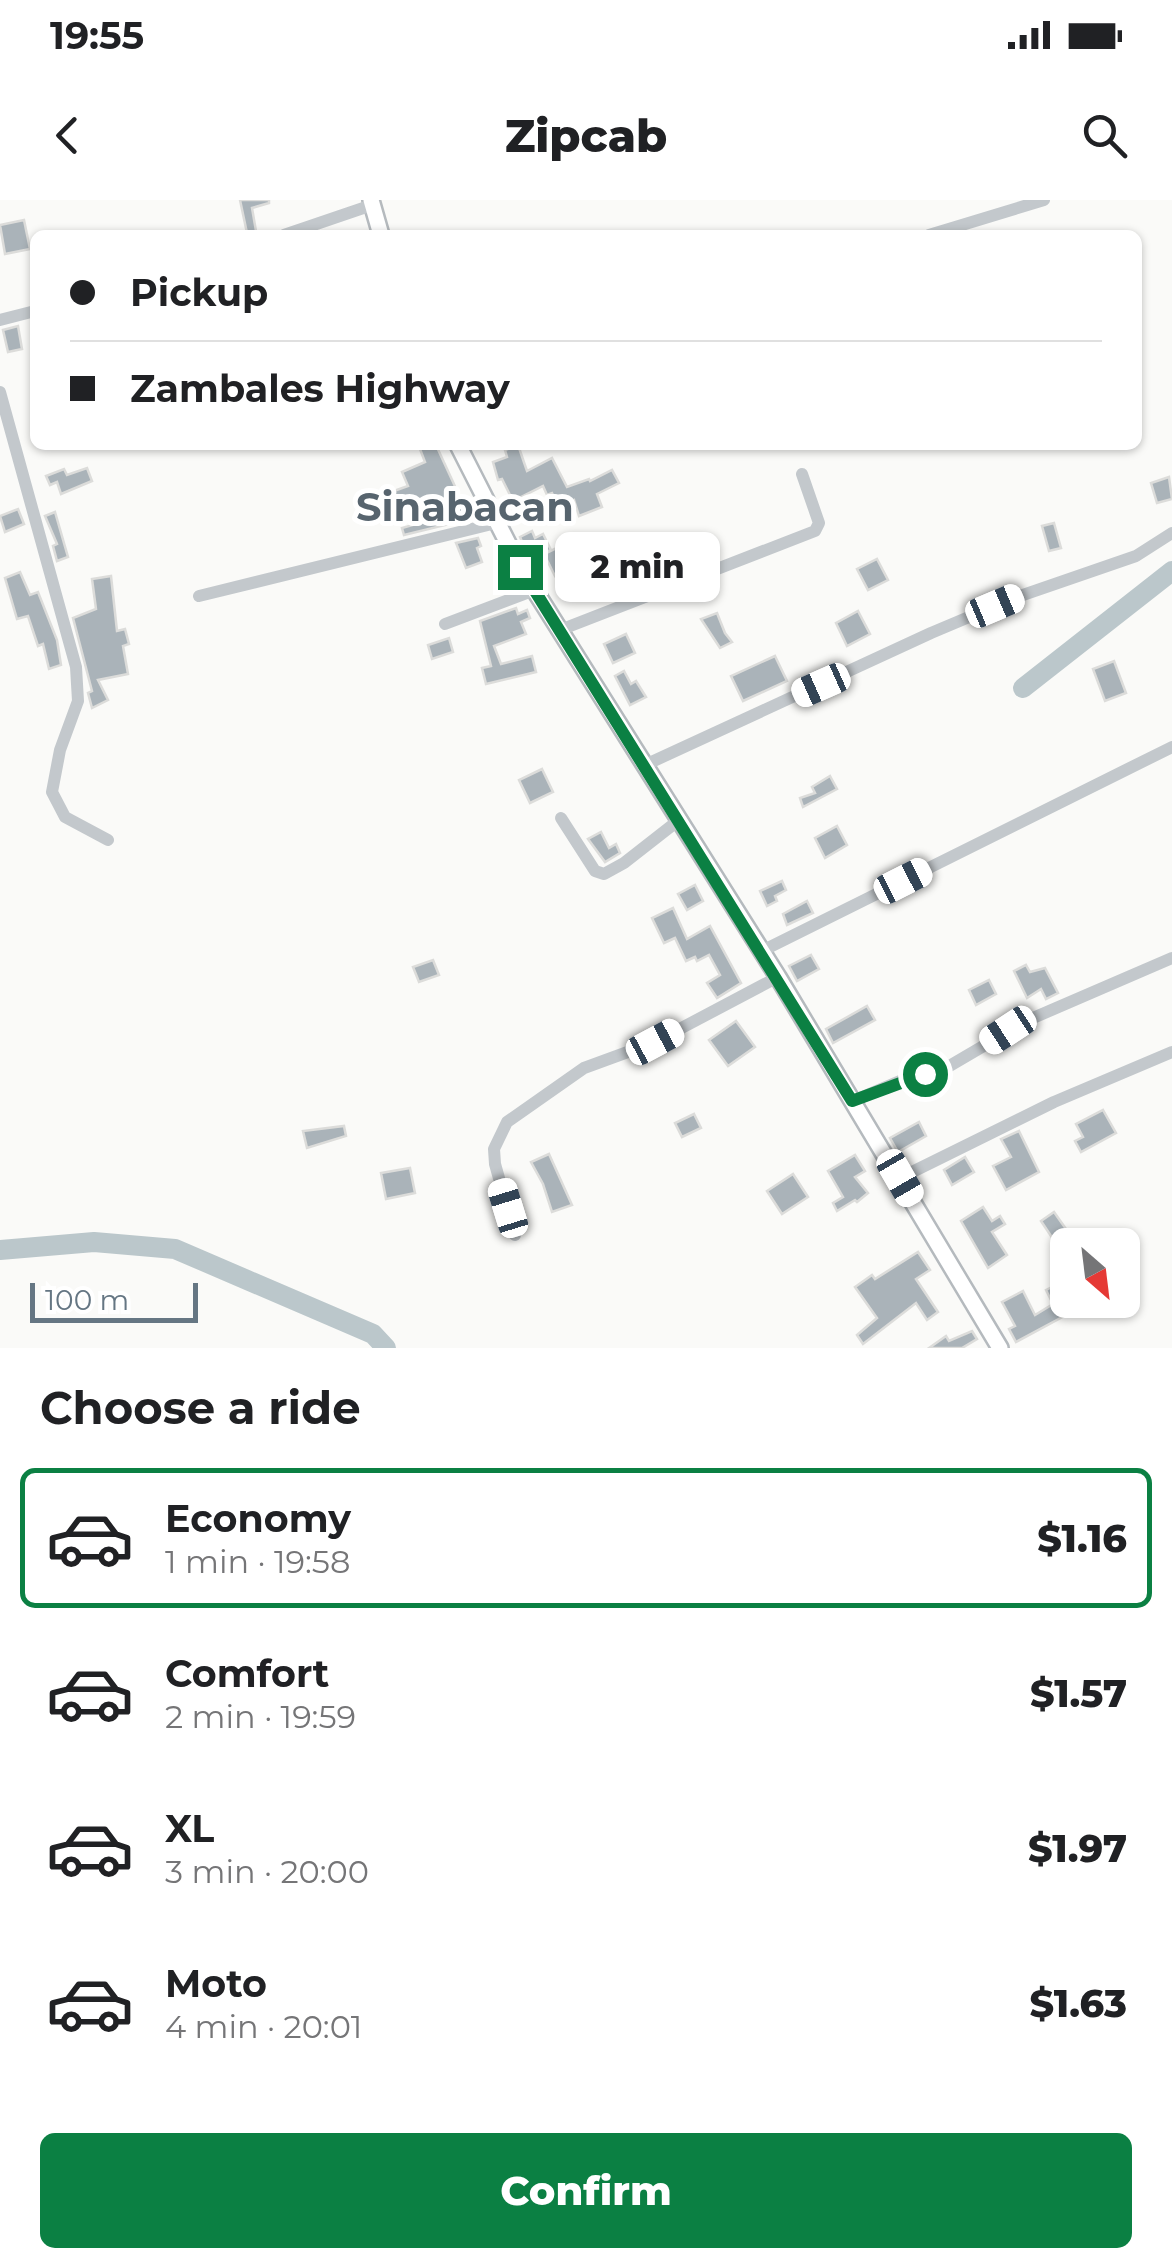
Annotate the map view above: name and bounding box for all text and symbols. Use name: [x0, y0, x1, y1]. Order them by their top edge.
text: 19:55: [50, 12, 144, 59]
icon: back: [40, 108, 95, 163]
text: Zipcab: [505, 108, 667, 163]
icon: search: [1077, 108, 1132, 163]
text: Pickup: [130, 269, 268, 316]
text: Zambales Highway: [130, 365, 510, 412]
district label: Sinabacan: [356, 482, 574, 531]
callout: 2 min: [555, 532, 720, 602]
route end: [498, 545, 543, 590]
text: 2 min: [590, 547, 685, 586]
car: [962, 580, 1028, 632]
car: [787, 659, 855, 711]
car: [869, 854, 937, 908]
car: [975, 1001, 1041, 1059]
car: [621, 1015, 689, 1069]
route start: [903, 1052, 948, 1097]
car: [872, 1145, 928, 1211]
car: [485, 1175, 531, 1241]
north arrow: [1050, 1228, 1140, 1318]
map controls: [1050, 1228, 1140, 1318]
scale bar: [30, 1278, 198, 1322]
text: 100 m: [45, 1283, 129, 1317]
text: Choose a ride: [40, 1380, 361, 1435]
icon: car: [45, 1493, 135, 1583]
text: Economy: [165, 1495, 351, 1542]
text: $1.16: [1037, 1515, 1127, 1562]
text: 1 min · 19:58: [165, 1542, 350, 1581]
icon: car: [45, 1648, 135, 1738]
text: Comfort: [165, 1650, 329, 1697]
text: $1.57: [1030, 1670, 1127, 1717]
text: 2 min · 19:59: [165, 1697, 356, 1736]
icon: car: [45, 1803, 135, 1893]
text: XL: [165, 1805, 214, 1852]
text: $1.97: [1028, 1825, 1127, 1872]
text: 3 min · 20:00: [165, 1852, 369, 1891]
icon: car: [45, 1958, 135, 2048]
text: Moto: [165, 1960, 267, 2007]
text: $1.63: [1030, 1980, 1127, 2027]
text: 4 min · 20:01: [165, 2007, 362, 2046]
button: Confirm: [40, 2133, 1132, 2248]

